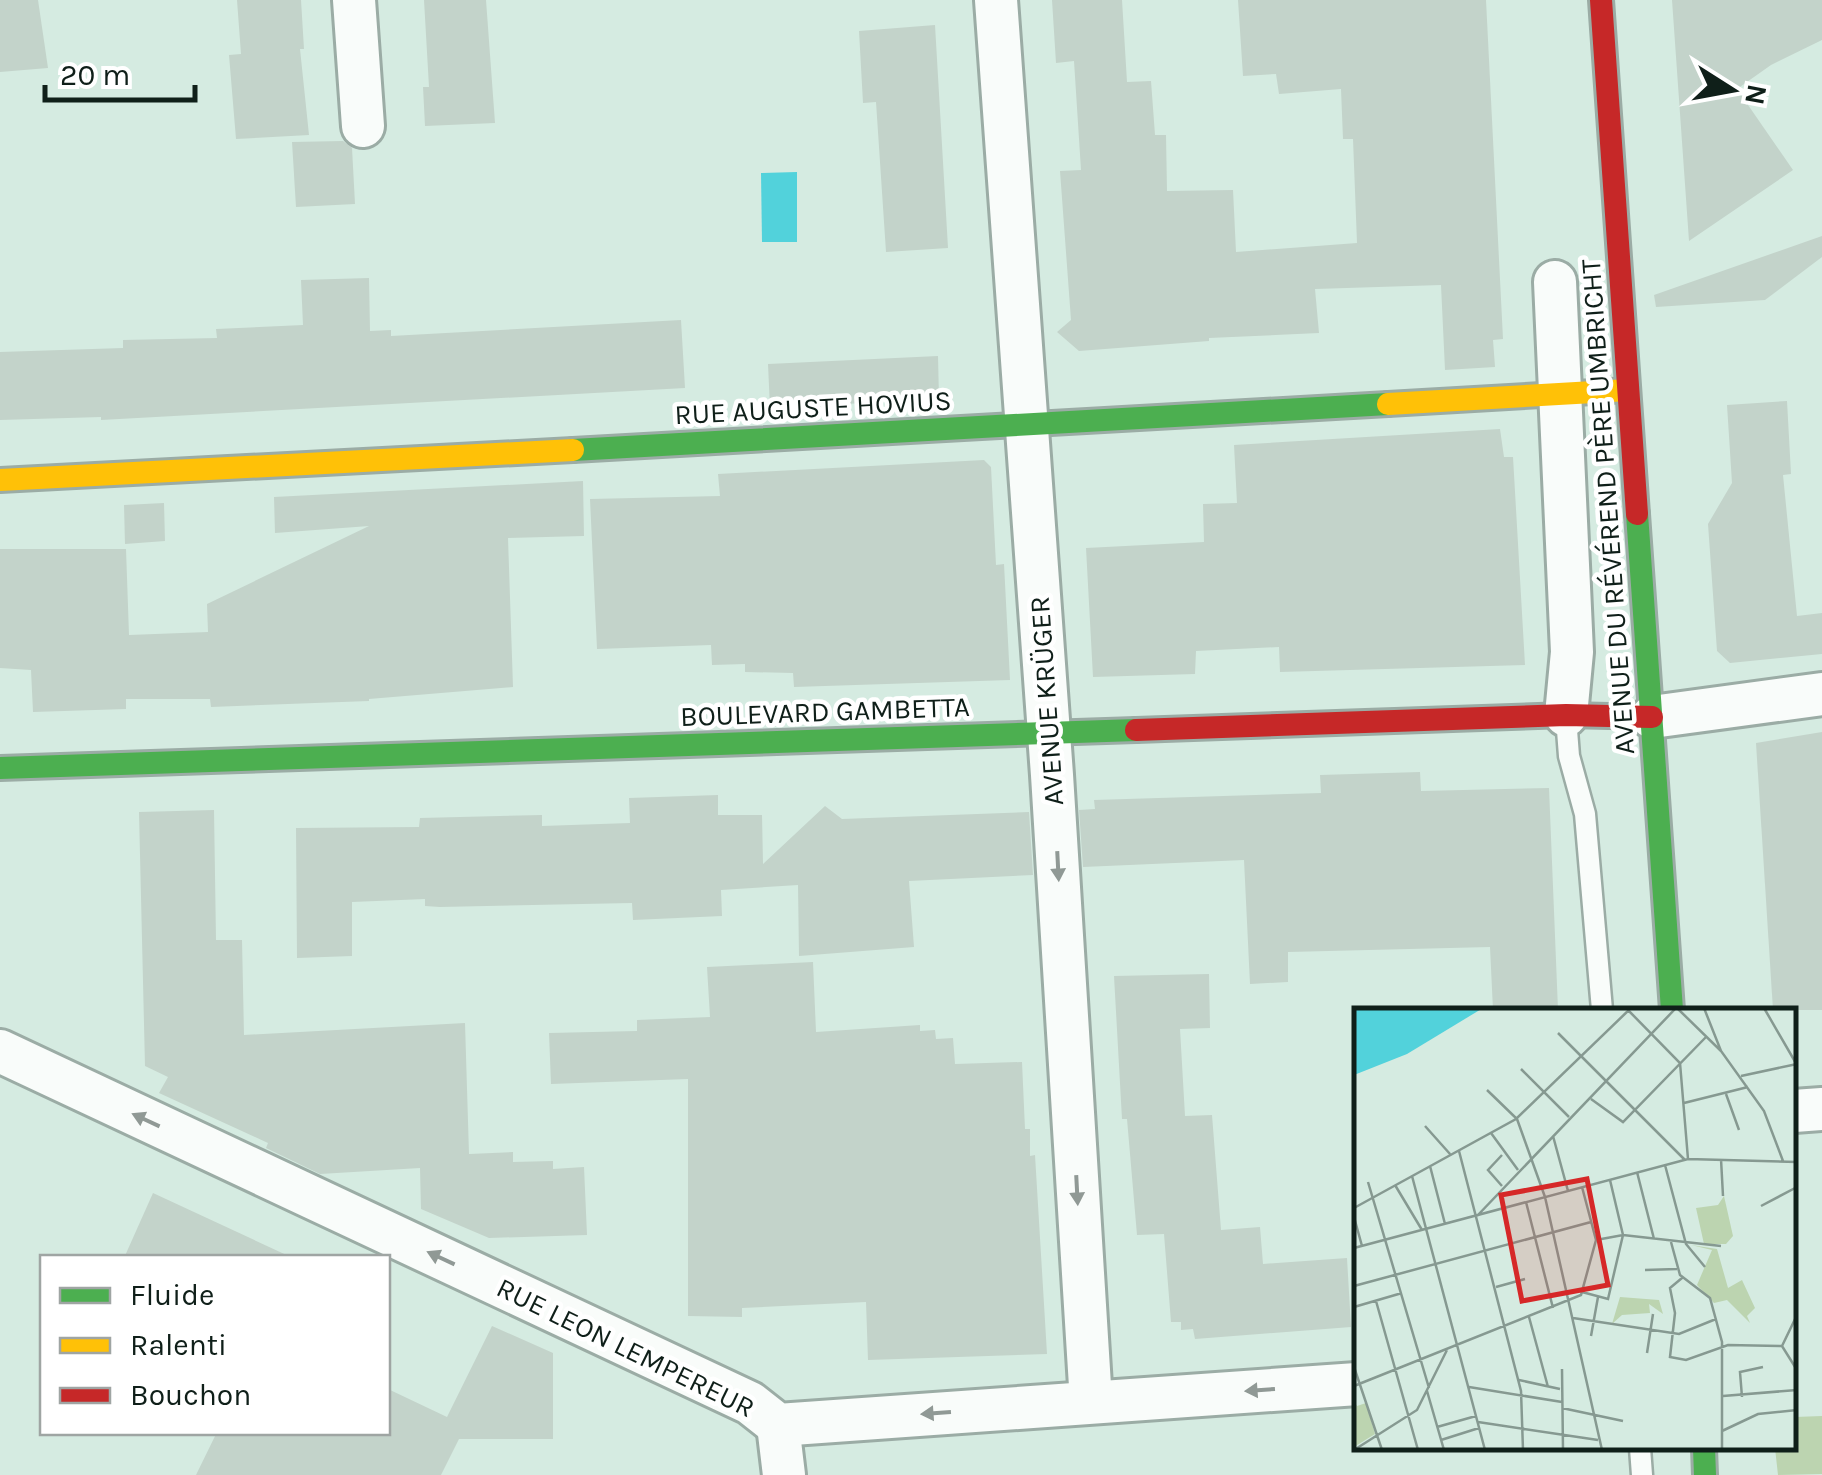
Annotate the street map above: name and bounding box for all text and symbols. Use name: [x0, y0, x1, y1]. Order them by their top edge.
scale bar: [45, 40, 195, 102]
north arrow: [1682, 40, 1782, 140]
text: 20 m: [60, 57, 130, 93]
text: N: [1738, 82, 1774, 108]
street label: AVENUE DU RÉVÉREND PÈRE UMBRICHT: [1573, 258, 1641, 756]
street label: RUE AUGUSTE HOVIUS: [674, 384, 952, 431]
street label: AVENUE KRÜGER: [1023, 595, 1070, 807]
street label: BOULEVARD GAMBETTA: [680, 690, 970, 733]
one-way arrow: [1050, 850, 1066, 882]
inset map: [1354, 1008, 1797, 1450]
one-way arrow: [131, 1111, 160, 1128]
one-way arrow: [1069, 1175, 1085, 1207]
one-way arrow: [426, 1249, 455, 1266]
legend: [40, 1255, 390, 1435]
street label: RUE LEON LEMPEREUR: [492, 1271, 760, 1424]
text: Fluide: [130, 1277, 214, 1313]
text: Ralenti: [130, 1327, 227, 1363]
text: Bouchon: [130, 1377, 251, 1413]
one-way arrow: [1243, 1382, 1275, 1398]
one-way arrow: [919, 1405, 951, 1421]

